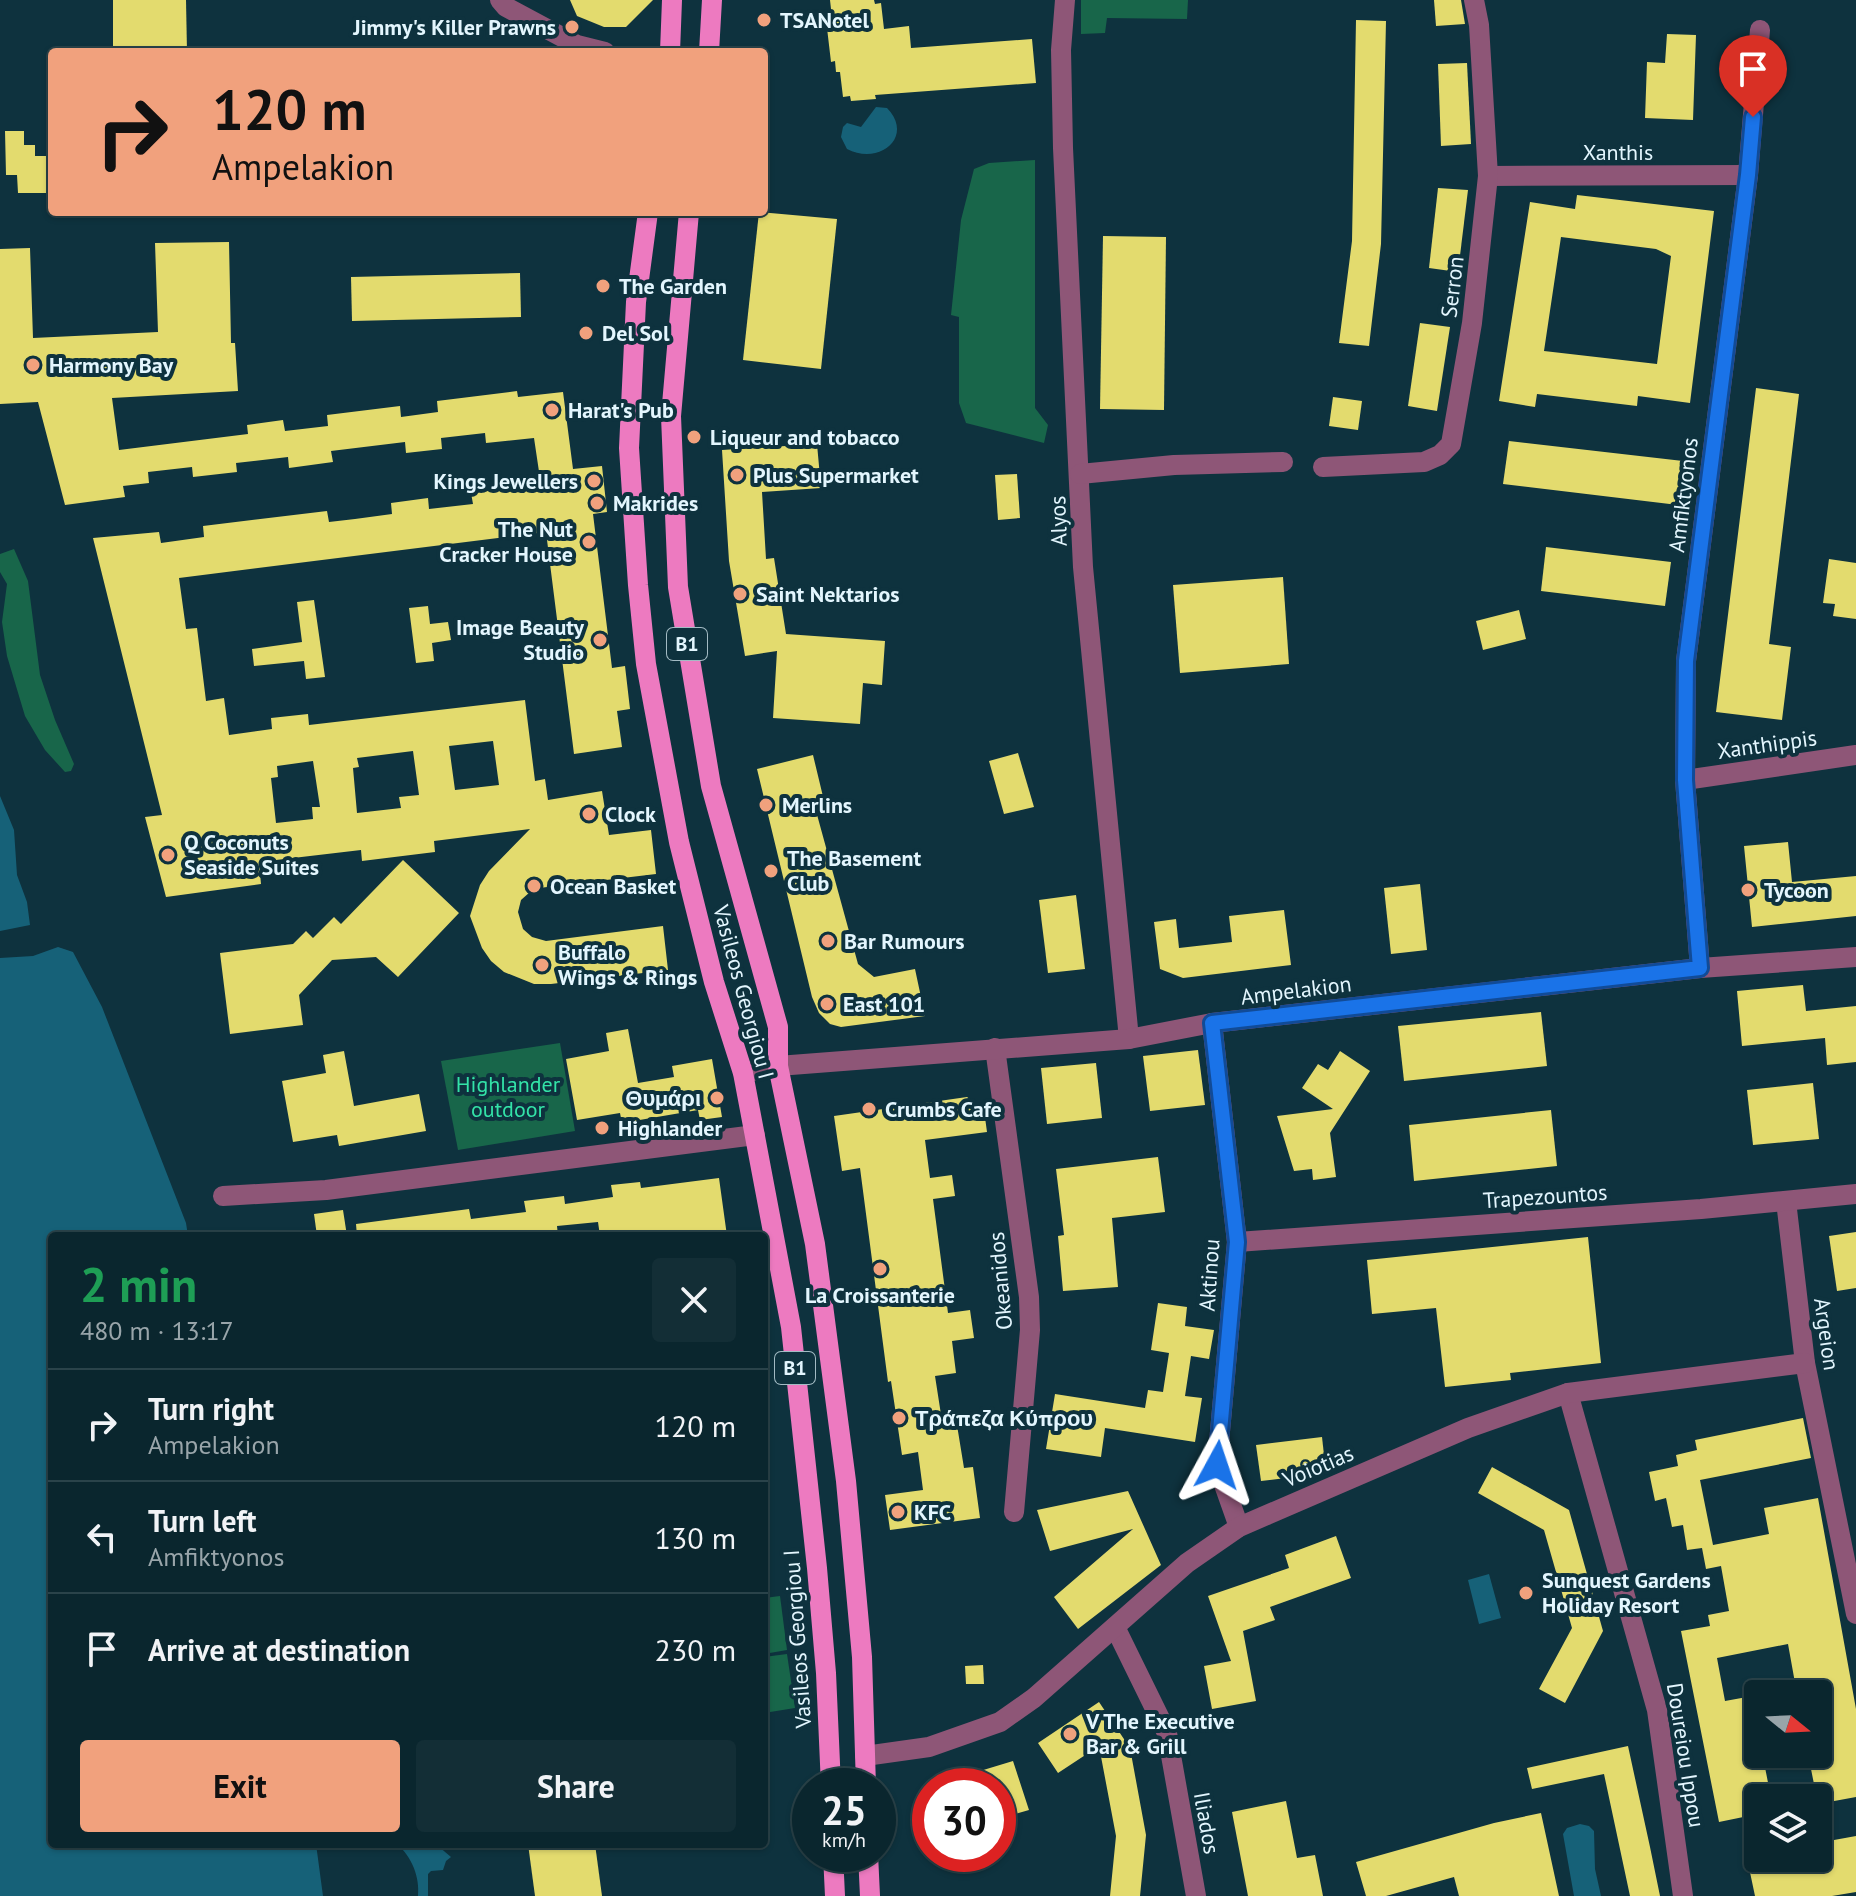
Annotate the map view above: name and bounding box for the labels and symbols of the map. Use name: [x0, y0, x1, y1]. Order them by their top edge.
place label: TSANotel: [780, 6, 869, 34]
marker: TSANotel: [755, 11, 773, 29]
place label: Jimmy's Killer Prawns: [352, 13, 556, 41]
marker: Jimmy's Killer Prawns: [563, 18, 581, 36]
pin: [1719, 35, 1787, 117]
street label: Xanthis: [1583, 138, 1653, 166]
street label: Serron: [1434, 255, 1470, 319]
place label: The Garden: [619, 272, 727, 300]
marker: The Garden: [594, 277, 612, 295]
place label: Del Sol: [602, 319, 670, 347]
marker: Del Sol: [577, 324, 595, 342]
place label: Harmony Bay: [49, 351, 174, 379]
marker: Harmony Bay: [24, 356, 42, 374]
place label: Harat's Pub: [568, 396, 674, 424]
marker: Harat's Pub: [543, 401, 561, 419]
place label: Liqueur and tobacco: [710, 423, 900, 451]
marker: Liqueur and tobacco: [685, 428, 703, 446]
street label: Amfiktyonos: [1662, 436, 1704, 554]
place label: Plus Supermarket: [753, 461, 919, 489]
marker: Plus Supermarket: [728, 466, 746, 484]
place label: Kings Jewellers: [433, 467, 578, 495]
marker: Kings Jewellers: [585, 472, 603, 490]
place label: Makrides: [613, 489, 698, 517]
marker: Makrides: [588, 494, 606, 512]
street label: Alyos: [1043, 495, 1073, 547]
place label: The Nut Cracker House: [439, 515, 573, 568]
marker: The Nut Cracker House: [580, 533, 598, 551]
place label: Saint Nektarios: [756, 580, 900, 608]
marker: Saint Nektarios: [731, 585, 749, 603]
place label: Image Beauty Studio: [456, 613, 584, 666]
road number: B1: [667, 628, 707, 660]
marker: Image Beauty Studio: [591, 631, 609, 649]
street label: Xanthippis: [1715, 723, 1819, 765]
place label: Merlins: [782, 791, 852, 819]
marker: Merlins: [757, 796, 775, 814]
place label: Clock: [605, 800, 656, 828]
marker: Clock: [580, 805, 598, 823]
place label: Q Coconuts Seaside Suites: [184, 828, 319, 881]
place label: The Basement Club: [787, 844, 921, 897]
marker: Q Coconuts Seaside Suites: [159, 846, 177, 864]
marker: The Basement Club: [762, 862, 780, 880]
place label: Ocean Basket: [550, 872, 676, 900]
place label: Tycoon: [1764, 876, 1829, 904]
marker: Ocean Basket: [525, 877, 543, 895]
marker: Tycoon: [1739, 881, 1757, 899]
street label: Vasileos Georgiou I: [707, 901, 781, 1082]
place label: Bar Rumours: [844, 927, 965, 955]
marker: Bar Rumours: [819, 932, 837, 950]
place label: Buffalo Wings & Rings: [558, 938, 697, 991]
marker: Buffalo Wings & Rings: [533, 956, 551, 974]
street label: Ampelakion: [1239, 969, 1353, 1011]
place label: East 101: [843, 990, 925, 1018]
marker: East 101: [818, 995, 836, 1013]
park label: Highlander outdoor: [456, 1070, 561, 1123]
place label: Θυμάρι: [625, 1084, 701, 1112]
marker: Θυμάρι: [708, 1089, 726, 1107]
place label: Crumbs Cafe: [885, 1095, 1002, 1123]
marker: Crumbs Cafe: [860, 1100, 878, 1118]
place label: Highlander: [618, 1114, 722, 1142]
marker: Highlander: [593, 1119, 611, 1137]
street label: Trapezountos: [1482, 1178, 1608, 1214]
street label: Okeanidos: [982, 1231, 1018, 1331]
street label: Aktinou: [1193, 1238, 1225, 1312]
marker: La Croissanterie: [871, 1260, 889, 1278]
place label: La Croissanterie: [805, 1281, 955, 1309]
street label: Argeion: [1808, 1296, 1846, 1372]
road number: B1: [775, 1352, 815, 1384]
place label: Τράπεζα Κύπρου: [915, 1404, 1093, 1432]
marker: Τράπεζα Κύπρου: [890, 1409, 908, 1427]
position arrow: [1175, 1423, 1259, 1507]
street label: Voiotias: [1277, 1439, 1358, 1494]
place label: KFC: [914, 1498, 951, 1526]
marker: KFC: [889, 1503, 907, 1521]
street label: Vasileos Georgiou I: [777, 1549, 817, 1730]
place label: Sunquest Gardens Holiday Resort: [1542, 1566, 1711, 1619]
marker: Sunquest Gardens Holiday Resort: [1517, 1584, 1535, 1602]
north arrow: [1744, 1680, 1832, 1768]
street label: Doureiou Ippou: [1661, 1681, 1711, 1829]
place label: V The Executive Bar & Grill: [1085, 1707, 1235, 1760]
marker: V The Executive Bar & Grill: [1061, 1725, 1079, 1743]
speed limit sign: 30: [912, 1768, 1016, 1872]
street label: Iliados: [1188, 1790, 1226, 1856]

